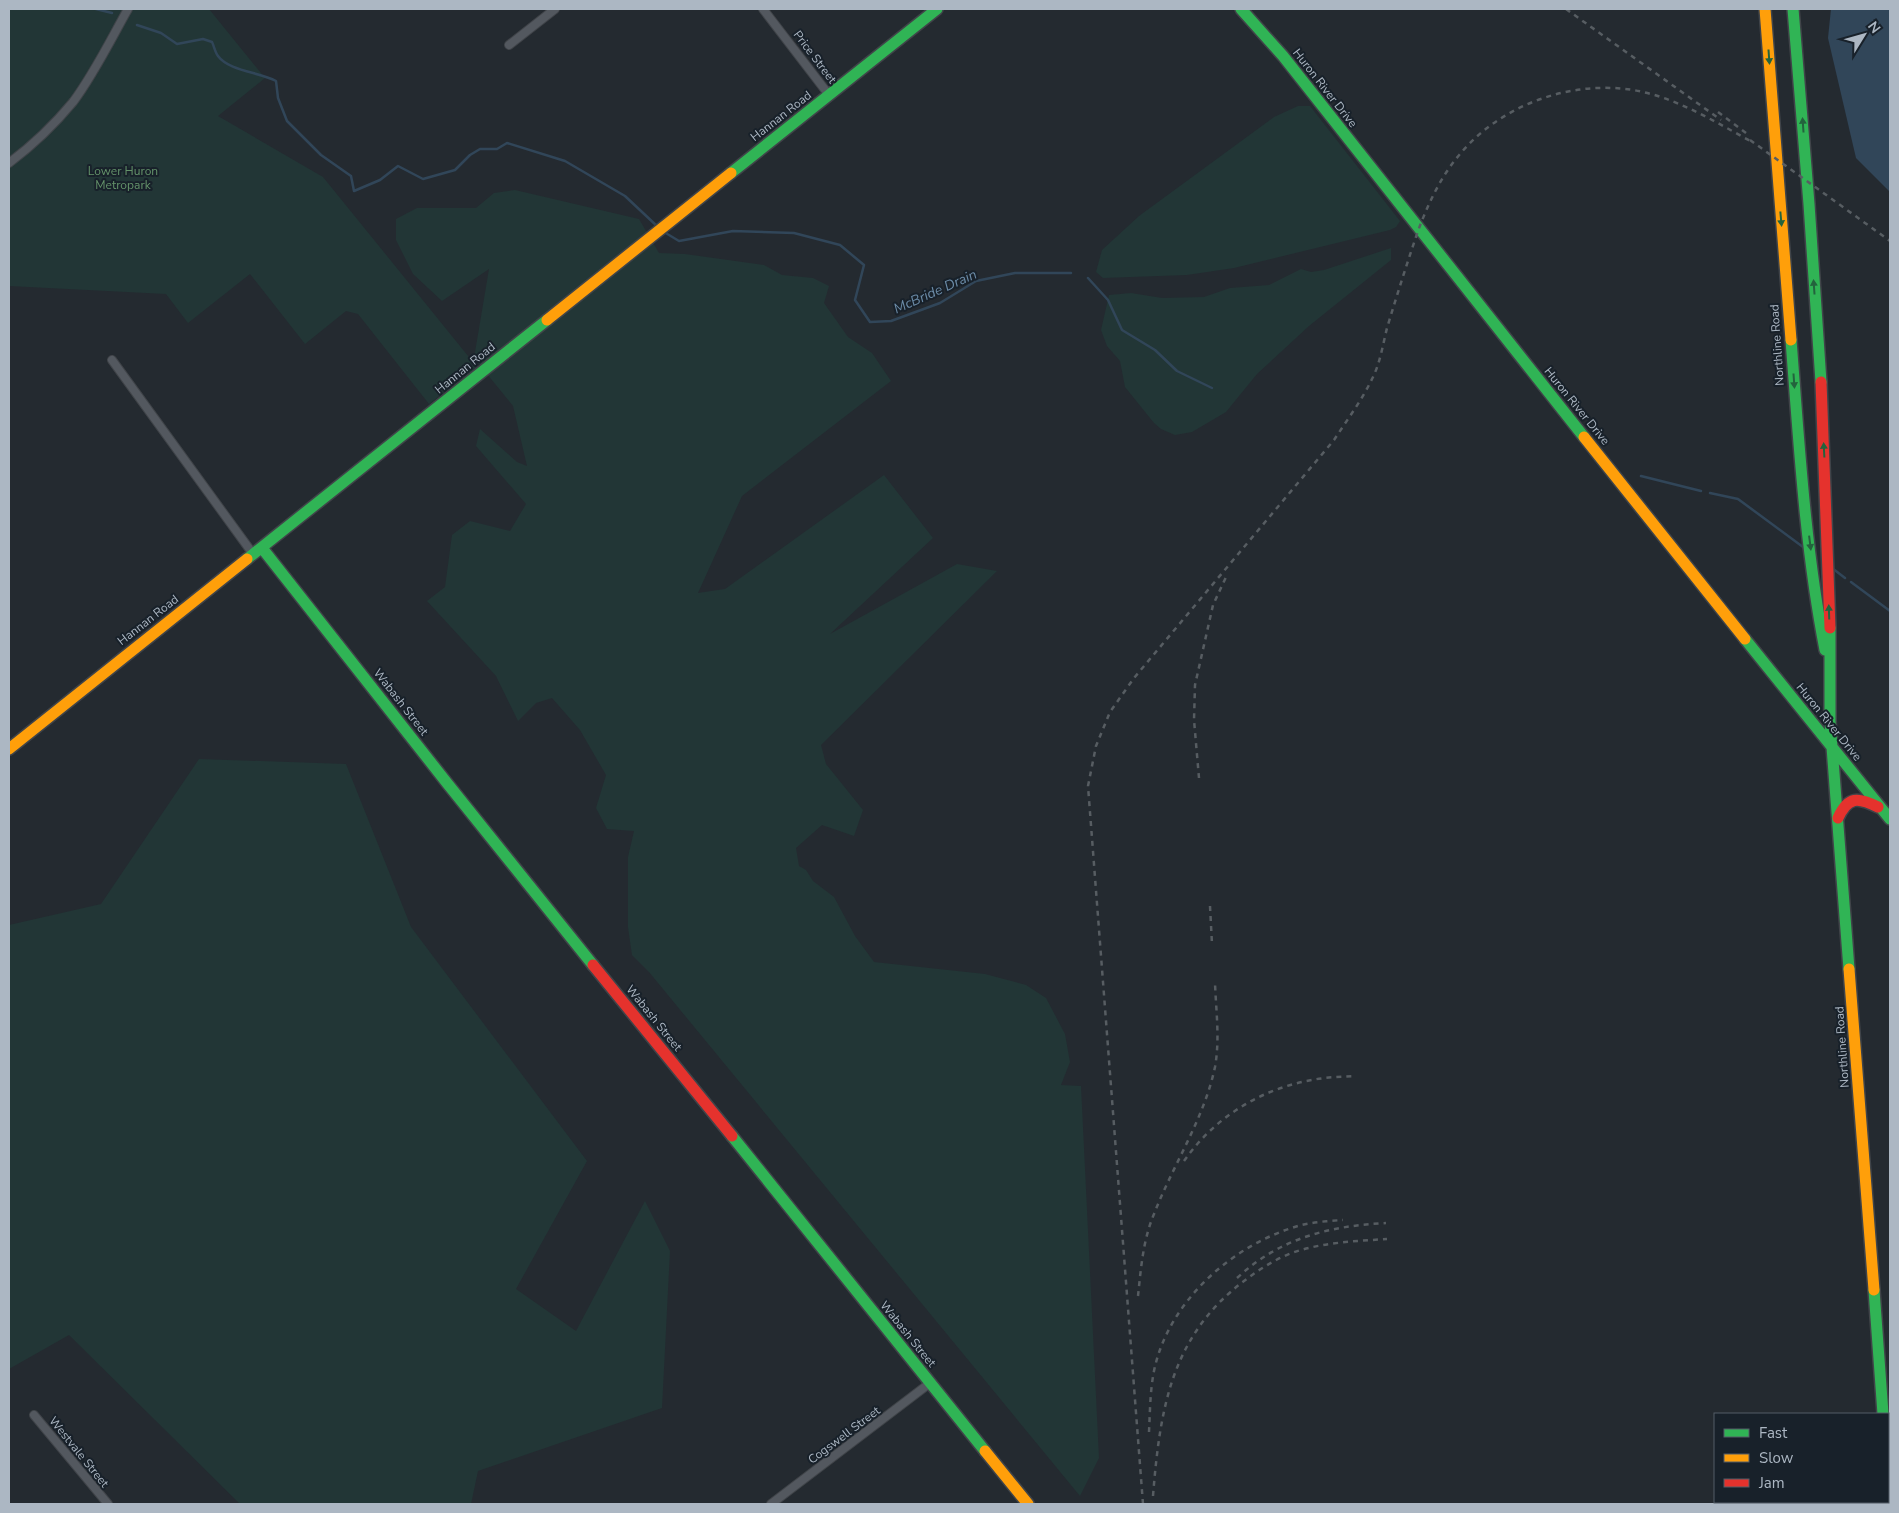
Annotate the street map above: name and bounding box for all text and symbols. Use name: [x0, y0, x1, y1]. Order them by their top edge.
north arrow: [1839, 10, 1889, 60]
text: N: [1863, 18, 1885, 37]
street label: Price Street: [790, 27, 841, 87]
street label: Huron River Drive: [1289, 45, 1361, 131]
one-way arrow: [1765, 50, 1773, 66]
street label: Hannan Road: [747, 87, 815, 145]
one-way arrow: [1799, 117, 1807, 133]
park label: Lower Huron Metropark: [88, 163, 158, 193]
one-way arrow: [1777, 212, 1785, 228]
water label: McBride Drain: [891, 265, 980, 318]
one-way arrow: [1810, 279, 1818, 295]
street label: Northline Road: [1766, 304, 1788, 386]
street label: Hannan Road: [431, 339, 499, 397]
street label: Huron River Drive: [1541, 364, 1613, 448]
one-way arrow: [1790, 374, 1798, 390]
one-way arrow: [1820, 441, 1828, 457]
one-way arrow: [1806, 535, 1814, 551]
street label: Hannan Road: [114, 591, 182, 649]
one-way arrow: [1825, 604, 1833, 620]
street label: Wabash Street: [370, 665, 433, 739]
street label: Huron River Drive: [1793, 680, 1865, 764]
street label: Wabash Street: [622, 982, 686, 1055]
street label: Northline Road: [1831, 1006, 1853, 1088]
street label: Wabash Street: [876, 1298, 940, 1371]
street label: Cogswell Street: [805, 1402, 884, 1467]
street label: Westvale Street: [45, 1413, 113, 1491]
legend: [1714, 1413, 1889, 1503]
text: Fast: [1759, 1423, 1788, 1443]
text: Slow: [1759, 1448, 1794, 1468]
text: Jam: [1758, 1473, 1785, 1493]

